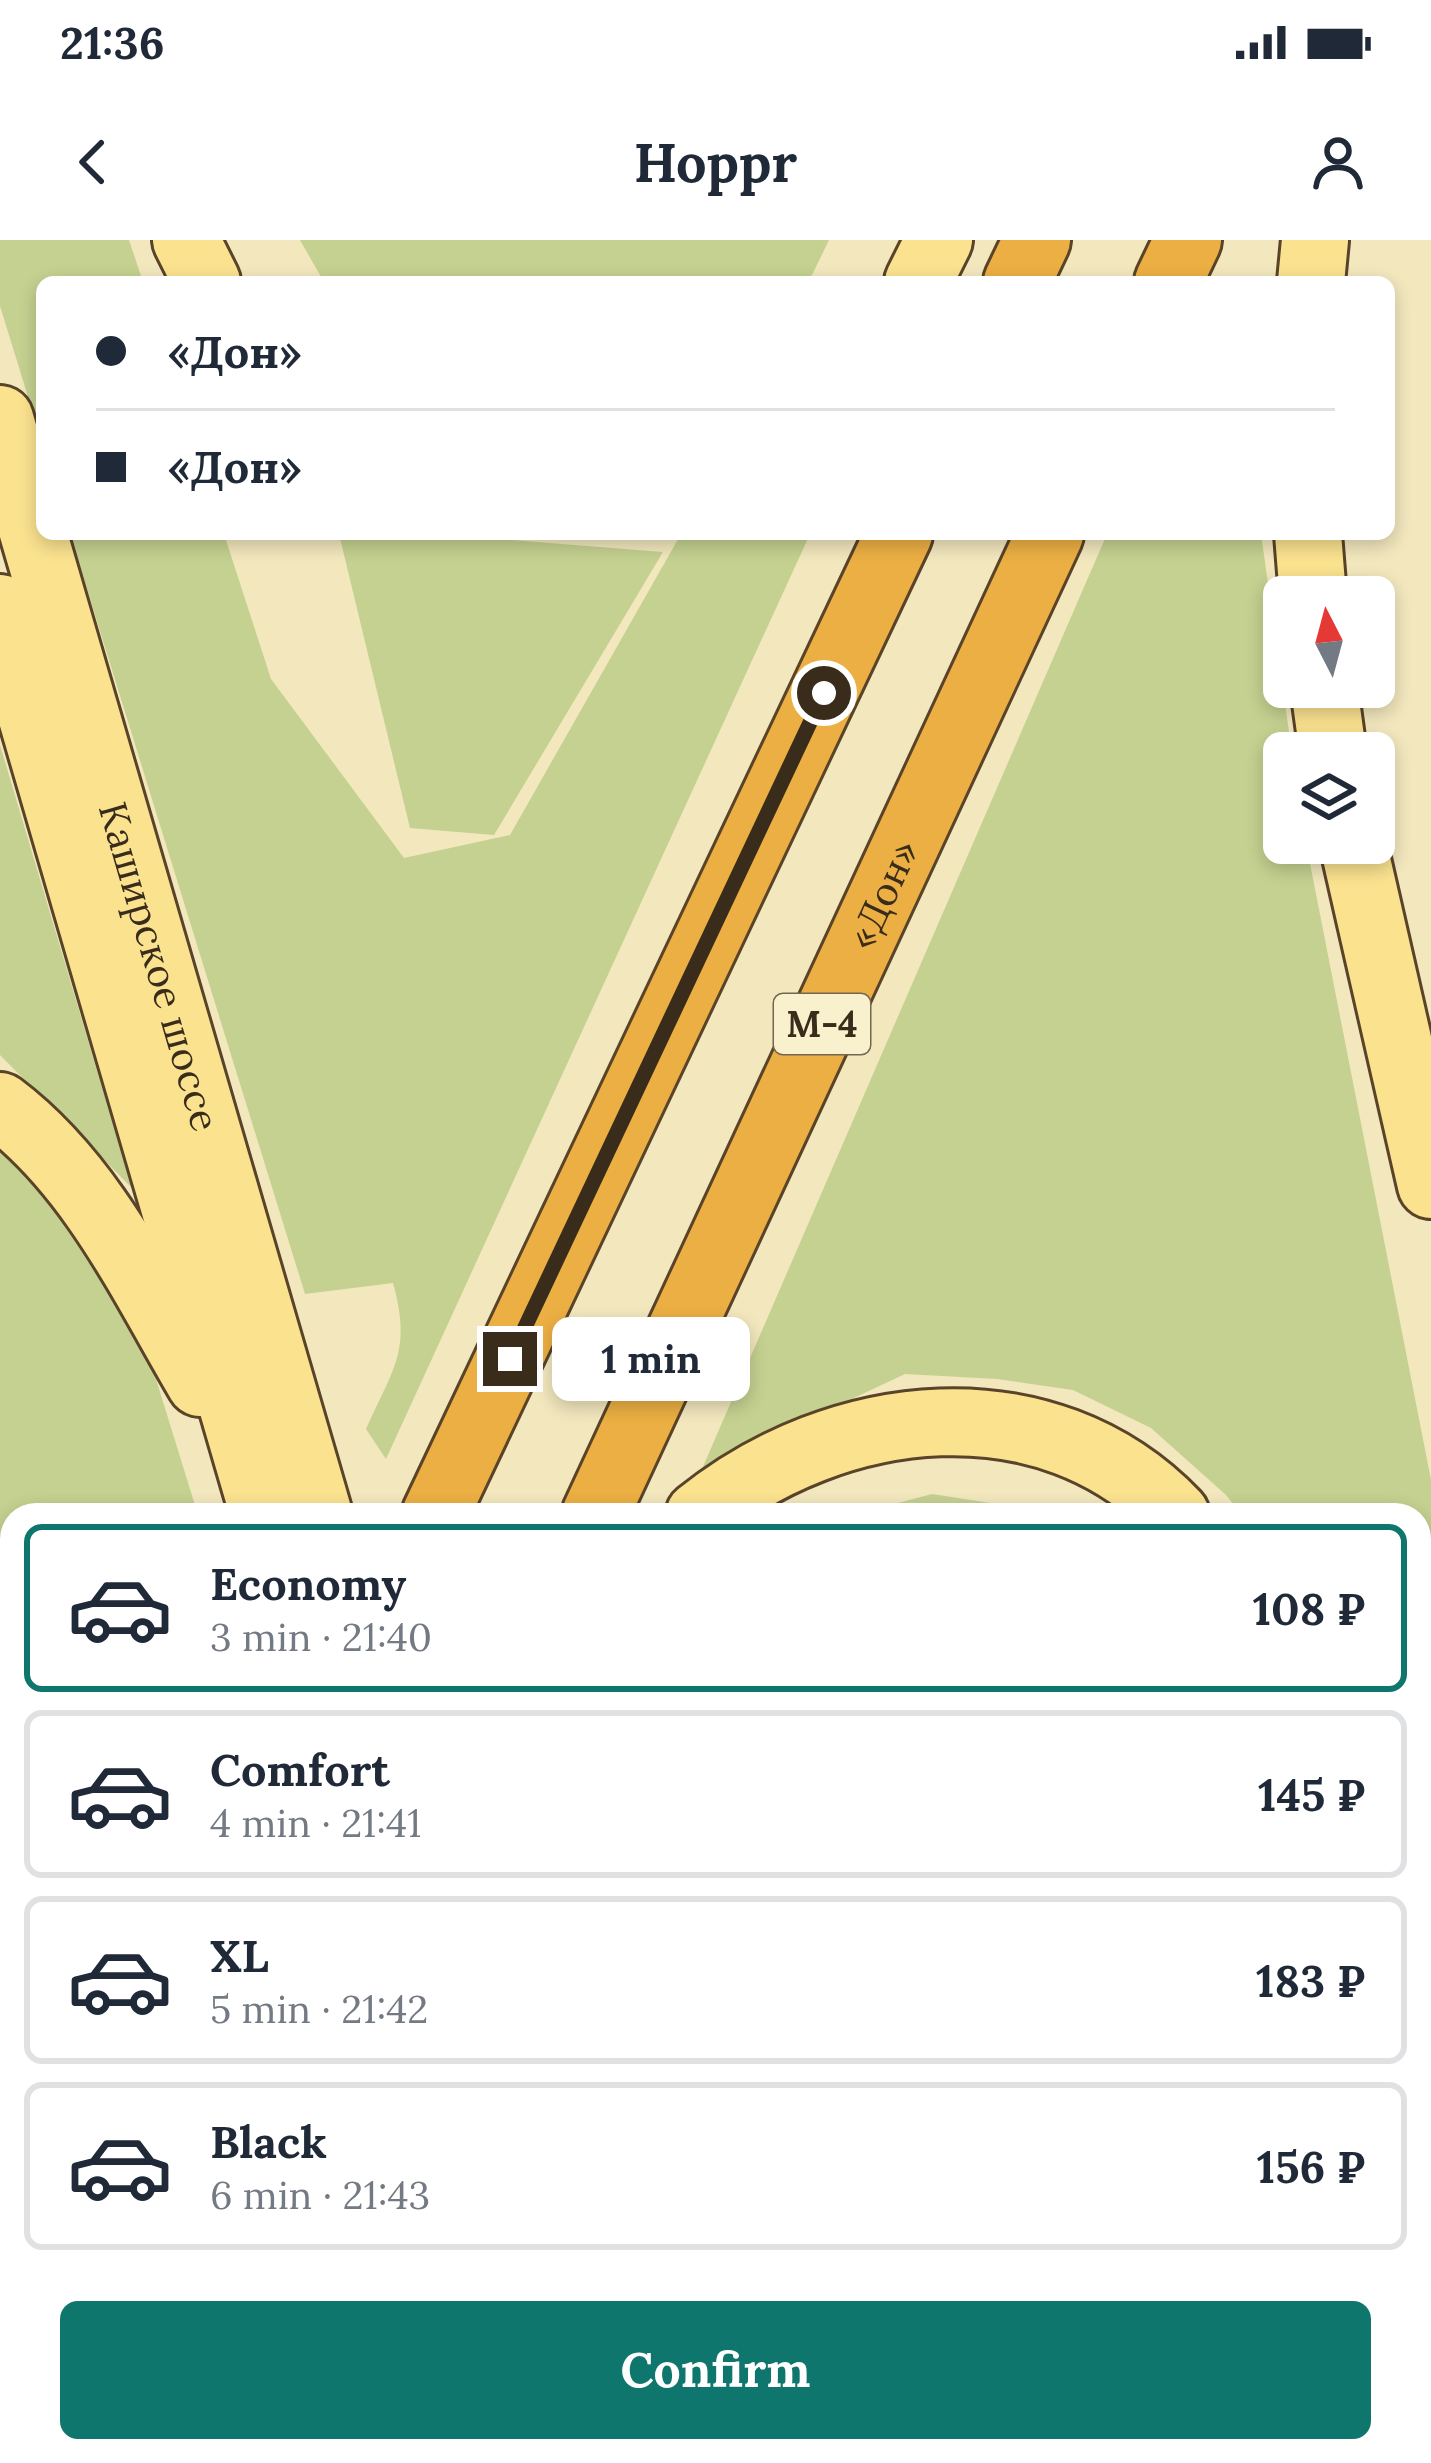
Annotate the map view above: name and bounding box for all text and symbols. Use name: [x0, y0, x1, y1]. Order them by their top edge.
text: 21:36: [60, 14, 165, 71]
text: Hoppr: [634, 128, 797, 197]
icon: back: [60, 129, 126, 195]
icon: person: [1305, 129, 1371, 195]
text: «Дон»: [168, 323, 301, 380]
text: «Дон»: [168, 438, 301, 495]
north arrow: [1263, 576, 1395, 708]
map controls: [1263, 576, 1395, 864]
route start: [797, 666, 851, 720]
button: layers: [1263, 732, 1395, 864]
street label: Каширское шоссе: [88, 796, 231, 1137]
street label: «Дон»: [836, 832, 930, 957]
road number: М-4: [774, 994, 870, 1054]
callout: 1 min: [552, 1317, 750, 1401]
route end: [483, 1332, 537, 1386]
text: 1 min: [601, 1334, 701, 1384]
icon: car: [66, 1554, 174, 1662]
text: Economy: [210, 1555, 406, 1612]
text: 108 ₽: [1253, 1580, 1365, 1637]
text: 3 min · 21:40: [210, 1612, 432, 1662]
icon: car: [66, 1740, 174, 1848]
text: Comfort: [210, 1741, 390, 1798]
text: 145 ₽: [1258, 1766, 1365, 1823]
text: 4 min · 21:41: [210, 1798, 421, 1848]
icon: car: [66, 1926, 174, 2034]
text: XL: [210, 1927, 269, 1984]
text: 183 ₽: [1256, 1952, 1365, 2009]
text: 5 min · 21:42: [210, 1984, 428, 2034]
icon: car: [66, 2112, 174, 2220]
text: Black: [210, 2113, 327, 2170]
text: 156 ₽: [1257, 2138, 1365, 2195]
text: 6 min · 21:43: [210, 2170, 430, 2220]
button: Confirm: [60, 2301, 1371, 2439]

